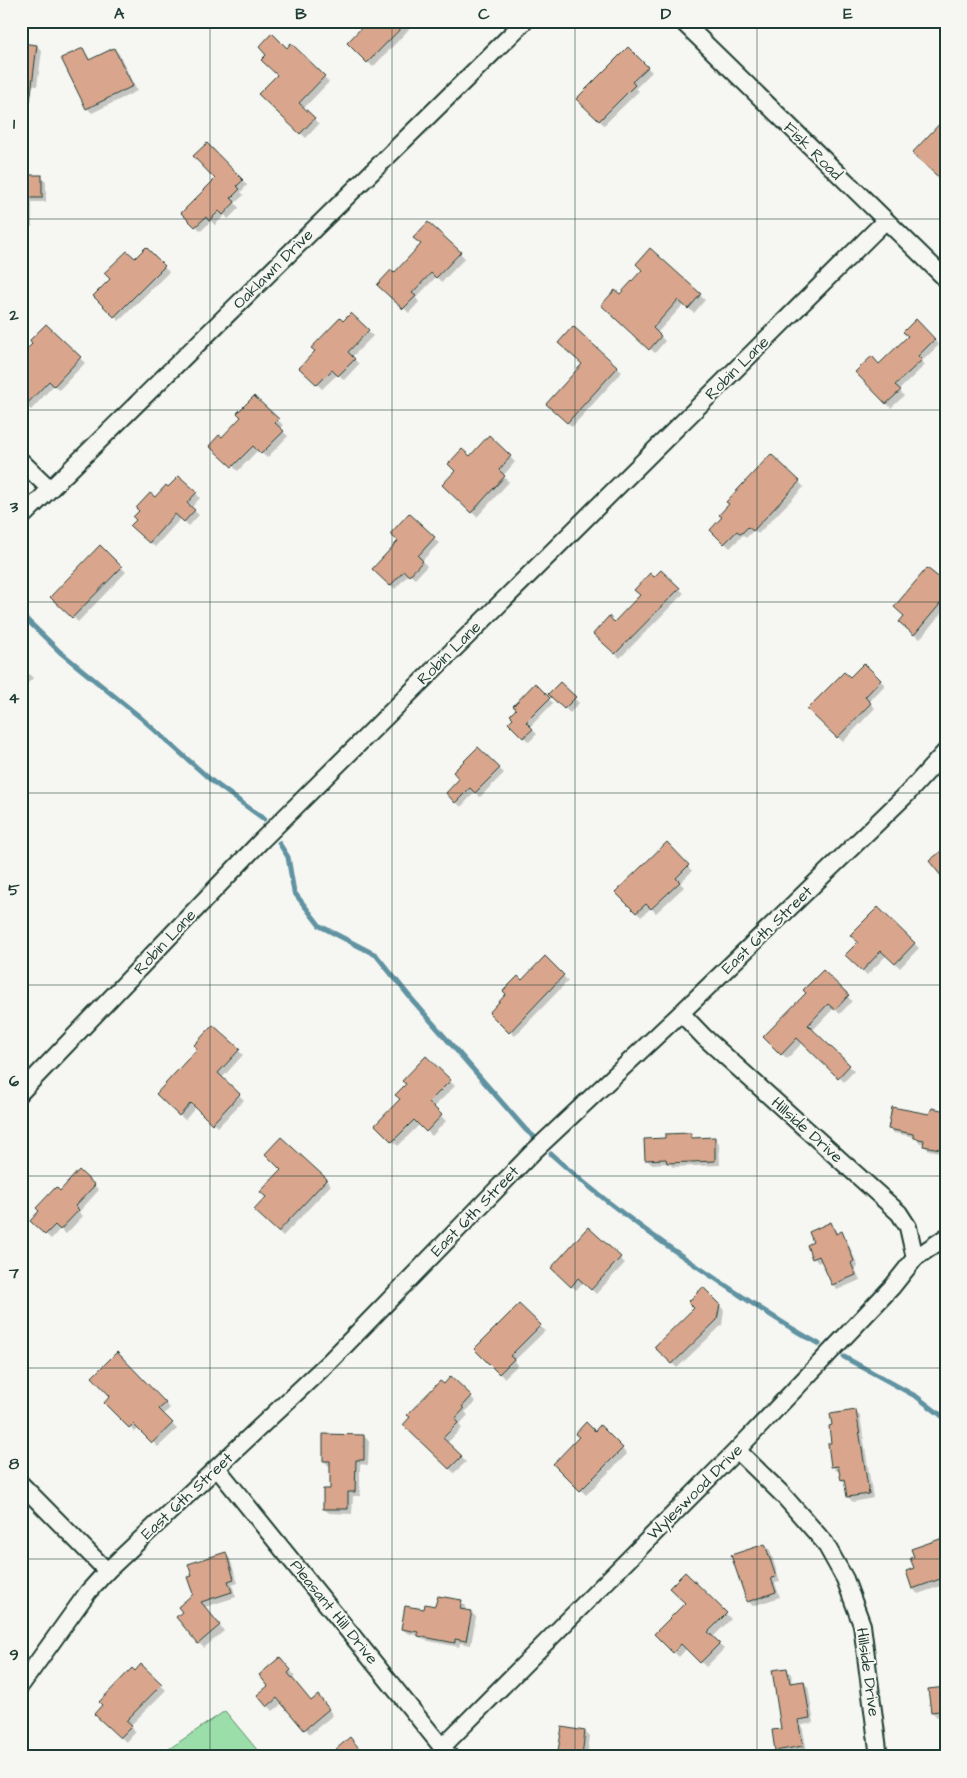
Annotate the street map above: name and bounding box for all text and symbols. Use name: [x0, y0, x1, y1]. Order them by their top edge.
text: A: [114, 3, 125, 25]
text: B: [295, 3, 307, 25]
text: C: [478, 3, 490, 25]
text: D: [661, 3, 672, 25]
text: E: [843, 3, 853, 25]
text: 1: [13, 113, 16, 135]
street label: Fisk Road: [779, 117, 847, 185]
street label: Oaklawn Drive: [228, 224, 318, 314]
text: 2: [8, 304, 19, 326]
street label: Robin Lane: [700, 331, 774, 405]
text: 3: [9, 496, 19, 518]
street label: Robin Lane: [412, 616, 486, 690]
text: 4: [9, 687, 20, 709]
text: 5: [8, 879, 20, 901]
street label: East 6th Street: [717, 880, 818, 979]
street label: Robin Lane: [129, 904, 201, 980]
text: 6: [9, 1070, 19, 1092]
street label: Hillside Drive: [766, 1092, 848, 1168]
street label: East 6th Street: [426, 1160, 525, 1261]
text: 7: [8, 1262, 19, 1284]
street label: Wyleswood Drive: [642, 1439, 749, 1545]
street label: East 6th Street: [136, 1447, 238, 1545]
text: 8: [9, 1453, 20, 1475]
street label: Pleasant Hill Drive: [285, 1555, 383, 1669]
street label: Hillside Drive: [851, 1626, 885, 1718]
text: 9: [9, 1644, 19, 1666]

